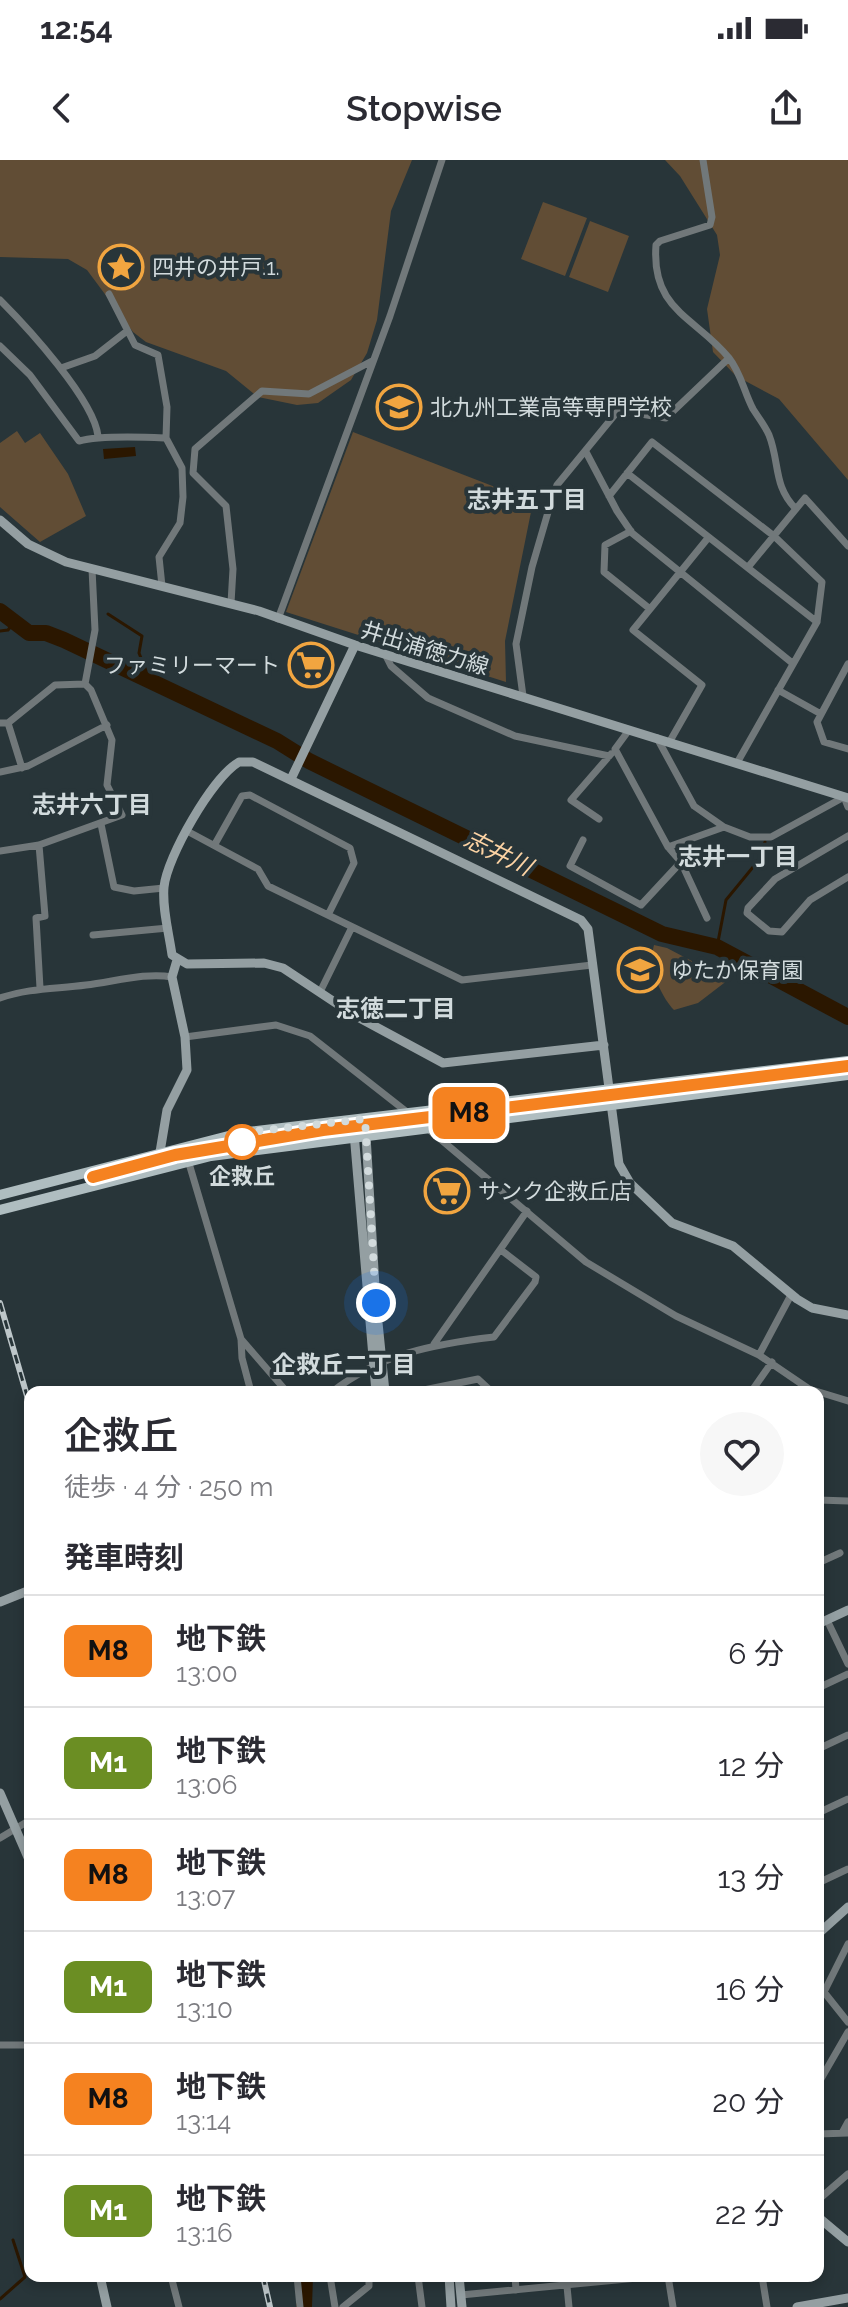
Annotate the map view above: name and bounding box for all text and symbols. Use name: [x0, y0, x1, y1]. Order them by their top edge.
text: 12:54: [40, 11, 113, 46]
icon: back: [40, 86, 84, 130]
icon: share: [764, 86, 808, 130]
text: Stopwise: [346, 87, 502, 129]
place icon: 四井の井戸.1.: [97, 243, 145, 291]
place label: 四井の井戸.1.: [152, 254, 280, 280]
school or university icon: 北九州工業高等専門学校: [375, 383, 423, 431]
place label: 北九州工業高等専門学校: [430, 394, 672, 420]
district label: 志井五丁目: [467, 485, 587, 514]
street label: 井出浦徳力線: [358, 616, 492, 680]
supermarket icon: ファミリーマート: [287, 641, 335, 689]
place label: ファミリーマート: [104, 652, 280, 678]
district label: 志井六丁目: [32, 790, 152, 819]
water label: 志井川: [460, 824, 540, 883]
district label: 志井一丁目: [678, 842, 798, 871]
school or university icon: ゆたか保育園: [616, 946, 664, 994]
place label: ゆたか保育園: [671, 957, 803, 983]
district label: 志徳二丁目: [336, 994, 456, 1023]
line badge: M8: [433, 1087, 505, 1139]
text: M8: [448, 1096, 490, 1129]
marker: 企救丘: [225, 1125, 259, 1159]
place label: 企救丘: [209, 1163, 275, 1189]
supermarket icon: サンク企救丘店: [423, 1167, 471, 1215]
place label: サンク企救丘店: [478, 1178, 632, 1204]
your location: [356, 1283, 396, 1323]
district label: 企救丘二丁目: [272, 1350, 416, 1379]
button: heart: [700, 1412, 784, 1496]
text: 企救丘: [64, 1413, 178, 1458]
text: 徒歩 · 4 分 · 250 m: [64, 1472, 273, 1502]
text: 発車時刻: [64, 1540, 184, 1575]
text: 地下鉄: [176, 1621, 266, 1656]
text: M8: [87, 1634, 129, 1667]
text: 6 分: [728, 1636, 784, 1671]
text: 13:00: [176, 1658, 238, 1688]
text: 地下鉄: [176, 1733, 266, 1768]
text: M1: [89, 1746, 127, 1779]
text: 12 分: [718, 1748, 784, 1783]
text: 13:06: [176, 1770, 238, 1800]
text: 地下鉄: [176, 1845, 266, 1880]
text: M8: [87, 1858, 129, 1891]
text: 13 分: [717, 1860, 784, 1895]
text: 13:07: [176, 1882, 236, 1912]
text: 地下鉄: [176, 1957, 266, 1992]
text: M1: [89, 1970, 127, 2003]
text: 16 分: [715, 1972, 784, 2007]
text: 13:10: [176, 1994, 233, 2024]
text: 地下鉄: [176, 2069, 266, 2104]
text: M8: [87, 2082, 129, 2115]
text: 20 分: [712, 2084, 784, 2119]
text: 13:14: [176, 2106, 231, 2136]
text: 地下鉄: [176, 2181, 266, 2216]
text: M1: [89, 2194, 127, 2227]
text: 22 分: [715, 2196, 784, 2231]
text: 13:16: [176, 2218, 233, 2248]

